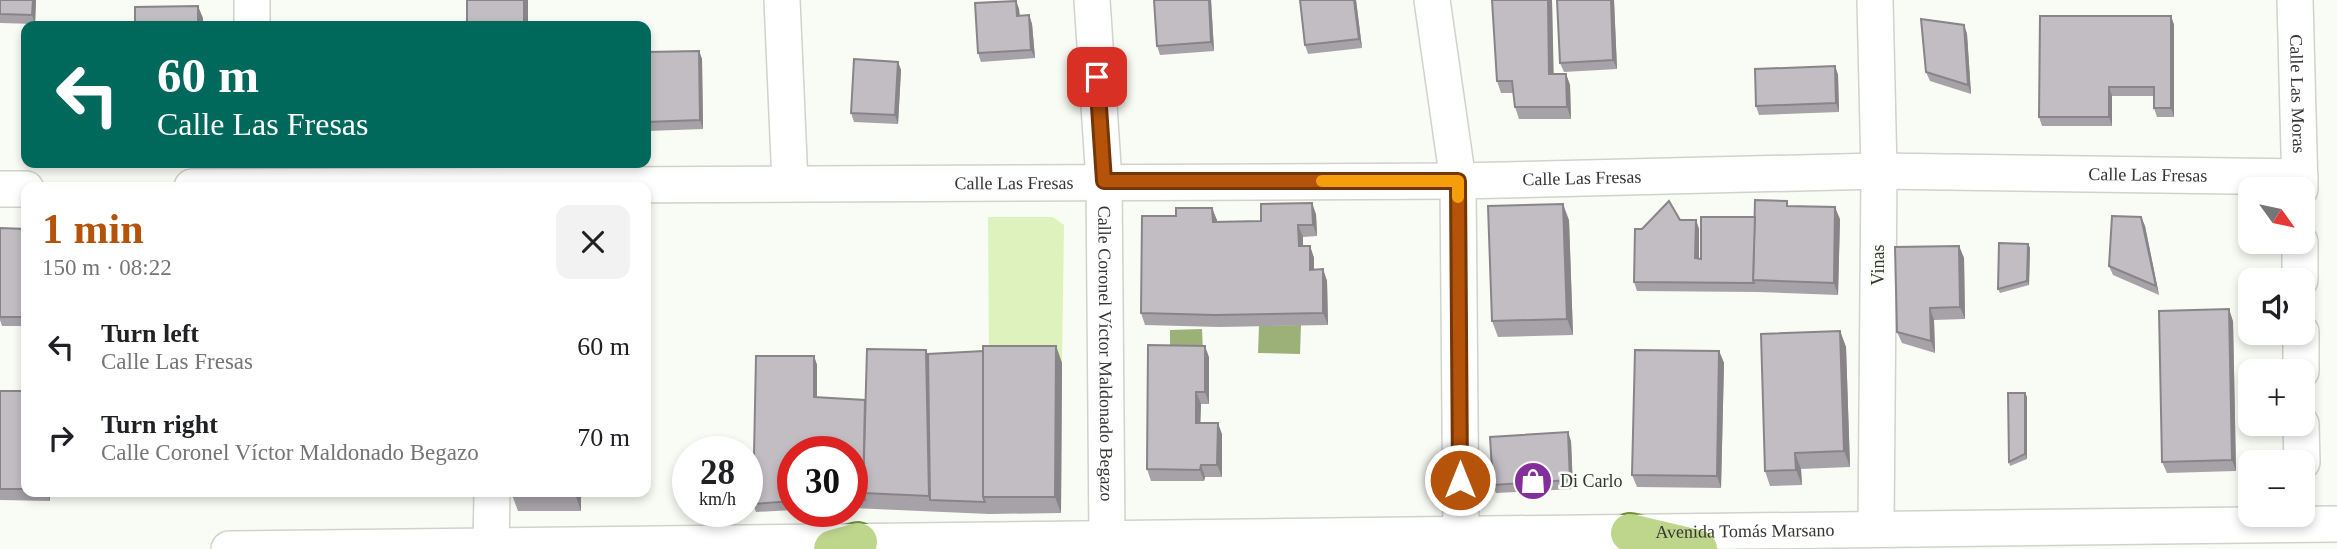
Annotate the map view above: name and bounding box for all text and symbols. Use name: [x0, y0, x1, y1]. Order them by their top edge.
street label: Calle Las Moras: [2286, 34, 2309, 154]
pin: [1067, 47, 1127, 107]
text: 60 m: [157, 48, 259, 103]
icon: left: [42, 49, 133, 140]
icon: arrive: [1078, 58, 1116, 96]
text: Calle Las Fresas: [157, 106, 369, 142]
street label: Calle Las Fresas: [2088, 164, 2208, 186]
street label: Calle Las Fresas: [1522, 167, 1642, 189]
street label: Calle Las Fresas: [954, 173, 1074, 193]
north arrow: [2238, 177, 2315, 254]
map controls: [2238, 177, 2315, 527]
button: close: [556, 205, 630, 279]
text: 1 min: [42, 206, 144, 252]
street label: Calle Coronel Víctor Maldonado Begazo: [1094, 206, 1117, 502]
street label: Vinas: [1868, 245, 1888, 285]
text: 150 m · 08:22: [42, 255, 172, 280]
button: sound: [2238, 268, 2315, 345]
text: Turn left: [101, 319, 199, 348]
icon: left: [42, 328, 80, 366]
text: 60 m: [577, 332, 630, 361]
text: Calle Las Fresas: [101, 349, 253, 374]
button: +: [2238, 359, 2315, 436]
text: Turn right: [101, 410, 218, 439]
icon: right: [42, 419, 80, 457]
text: 70 m: [577, 423, 630, 452]
speed limit sign: 30: [777, 436, 868, 527]
text: Calle Coronel Víctor Maldonado Begazo: [101, 440, 479, 465]
position arrow: [1423, 443, 1497, 517]
button: −: [2238, 450, 2315, 527]
text: 28: [700, 453, 735, 492]
shop icon: Di Carlo: [1512, 460, 1554, 502]
place label: Di Carlo: [1560, 471, 1623, 491]
text: km/h: [699, 489, 736, 509]
street label: Avenida Tomás Marsano: [1655, 520, 1835, 542]

